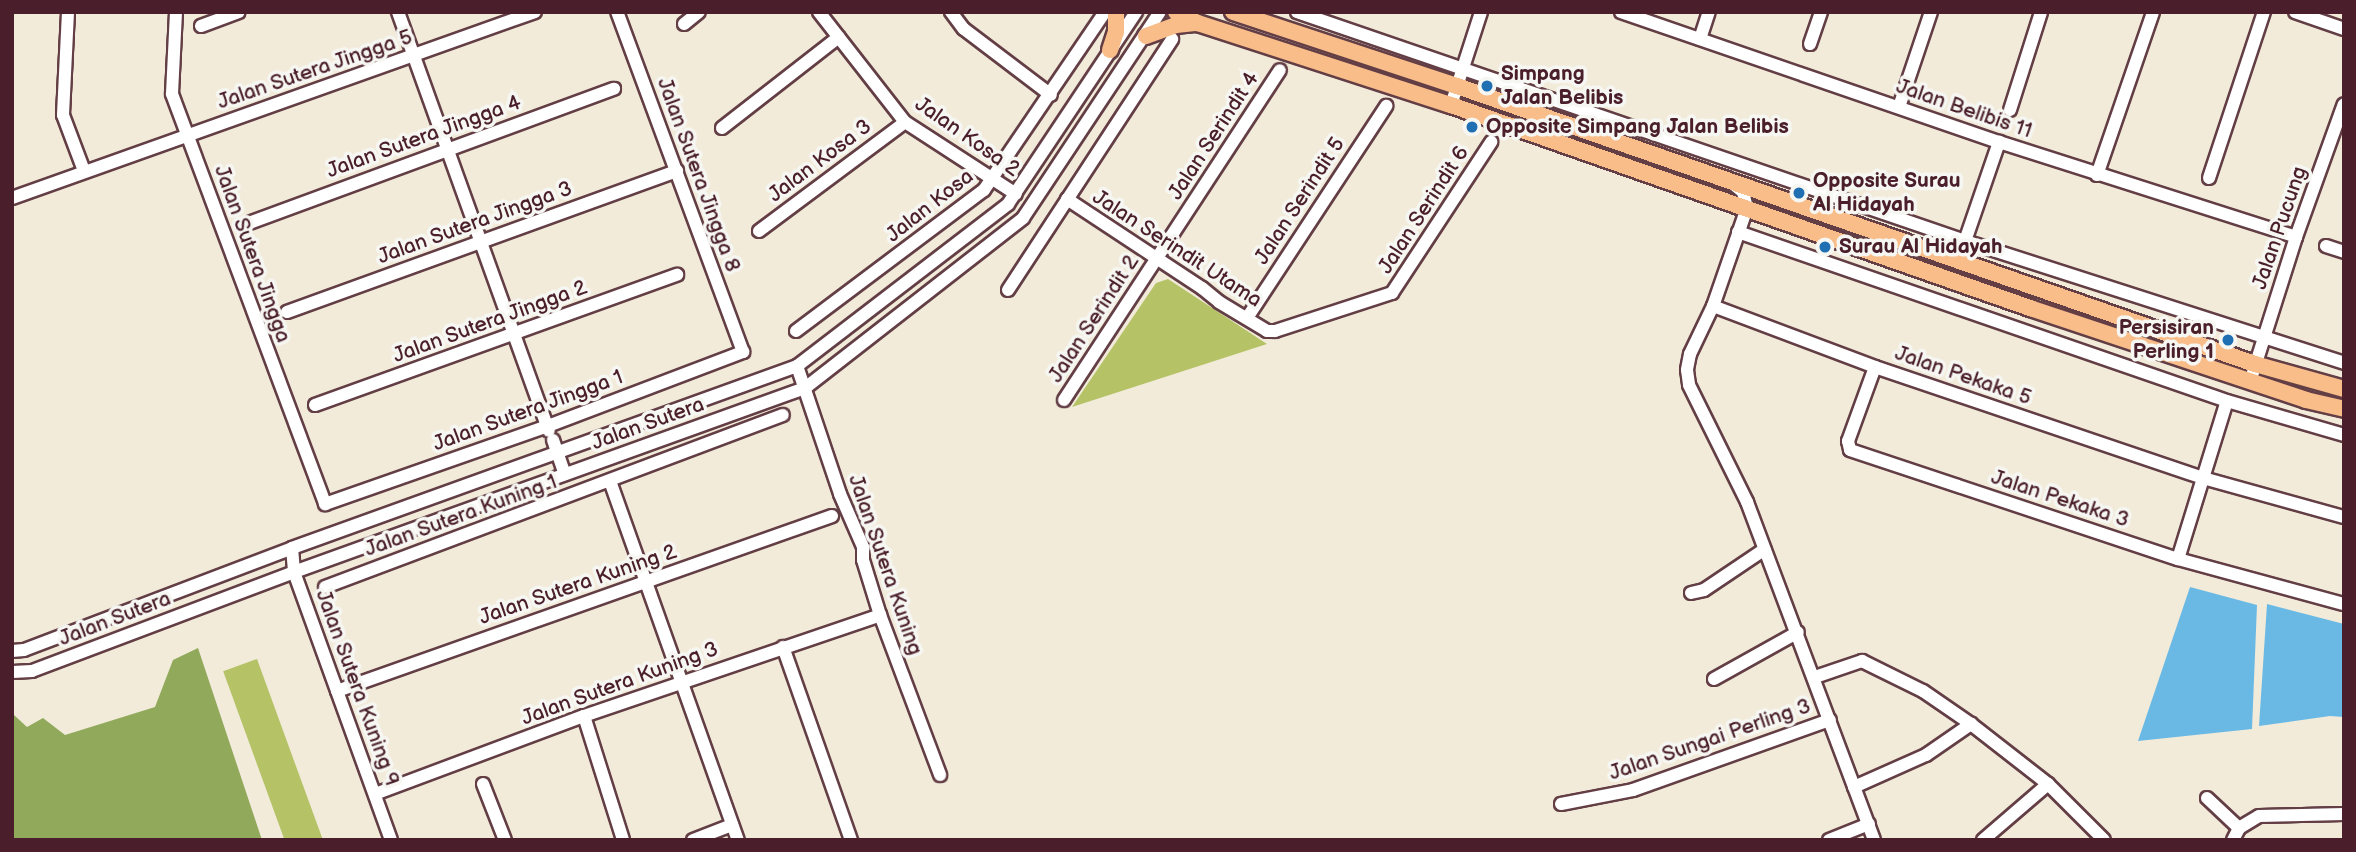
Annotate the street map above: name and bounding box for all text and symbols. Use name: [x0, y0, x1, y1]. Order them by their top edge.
street label: Jalan Sutera Jingga 5: [214, 25, 416, 115]
place label: Simpang Jalan Belibis: [1501, 61, 1623, 111]
street label: Jalan Serindit 4: [1163, 67, 1265, 205]
street label: Jalan Sutera Jingga 8: [651, 74, 745, 276]
street label: Jalan Belibis 11: [1893, 74, 2035, 144]
marker: Simpang Jalan Belibis: [1479, 78, 1495, 94]
street label: Jalan Sutera Jingga 4: [323, 90, 525, 184]
street label: Jalan Kosa 2: [910, 92, 1024, 182]
street label: Jalan Kosa 3: [764, 114, 876, 208]
place label: Opposite Simpang Jalan Belibis: [1486, 114, 1789, 140]
marker: Opposite Simpang Jalan Belibis: [1464, 119, 1480, 135]
street label: Jalan Serindit 5: [1249, 133, 1351, 269]
street label: Jalan Serindit 6: [1373, 141, 1475, 279]
street label: Jalan Sutera Jingga: [208, 161, 296, 347]
street label: Jalan Pucung: [2247, 163, 2313, 293]
street label: Jalan Kosa: [881, 164, 979, 248]
place label: Opposite Surau Al Hidayah: [1813, 168, 1961, 218]
street label: Jalan Sutera Jingga 3: [374, 176, 576, 270]
street label: Jalan Serindit Utama: [1087, 185, 1267, 313]
marker: Opposite Surau Al Hidayah: [1791, 185, 1807, 201]
place label: Surau Al Hidayah: [1839, 234, 2003, 260]
marker: Surau Al Hidayah: [1817, 239, 1833, 255]
street label: Jalan Serindit 2: [1043, 250, 1145, 388]
street label: Jalan Sutera Jingga 2: [389, 275, 591, 369]
place label: Persisiran Perling 1: [2119, 315, 2214, 365]
marker: Persisiran Perling 1: [2220, 332, 2236, 348]
street label: Jalan Pekaka 5: [1892, 341, 2034, 411]
street label: Jalan Sutera Jingga 1: [429, 365, 627, 457]
street label: Jalan Sutera: [588, 392, 708, 456]
street label: Jalan Pekaka 3: [1988, 465, 2132, 533]
street label: Jalan Sutera Kuning 1: [361, 469, 561, 563]
street label: Jalan Sutera Kuning: [842, 471, 928, 659]
street label: Jalan Sutera Kuning 2: [476, 539, 680, 631]
street label: Jalan Sutera: [55, 586, 175, 652]
street label: Jalan Sutera Kuning 9: [310, 586, 404, 790]
street label: Jalan Sutera Kuning 3: [518, 637, 722, 731]
street label: Jalan Sungai Perling 3: [1606, 694, 1814, 786]

